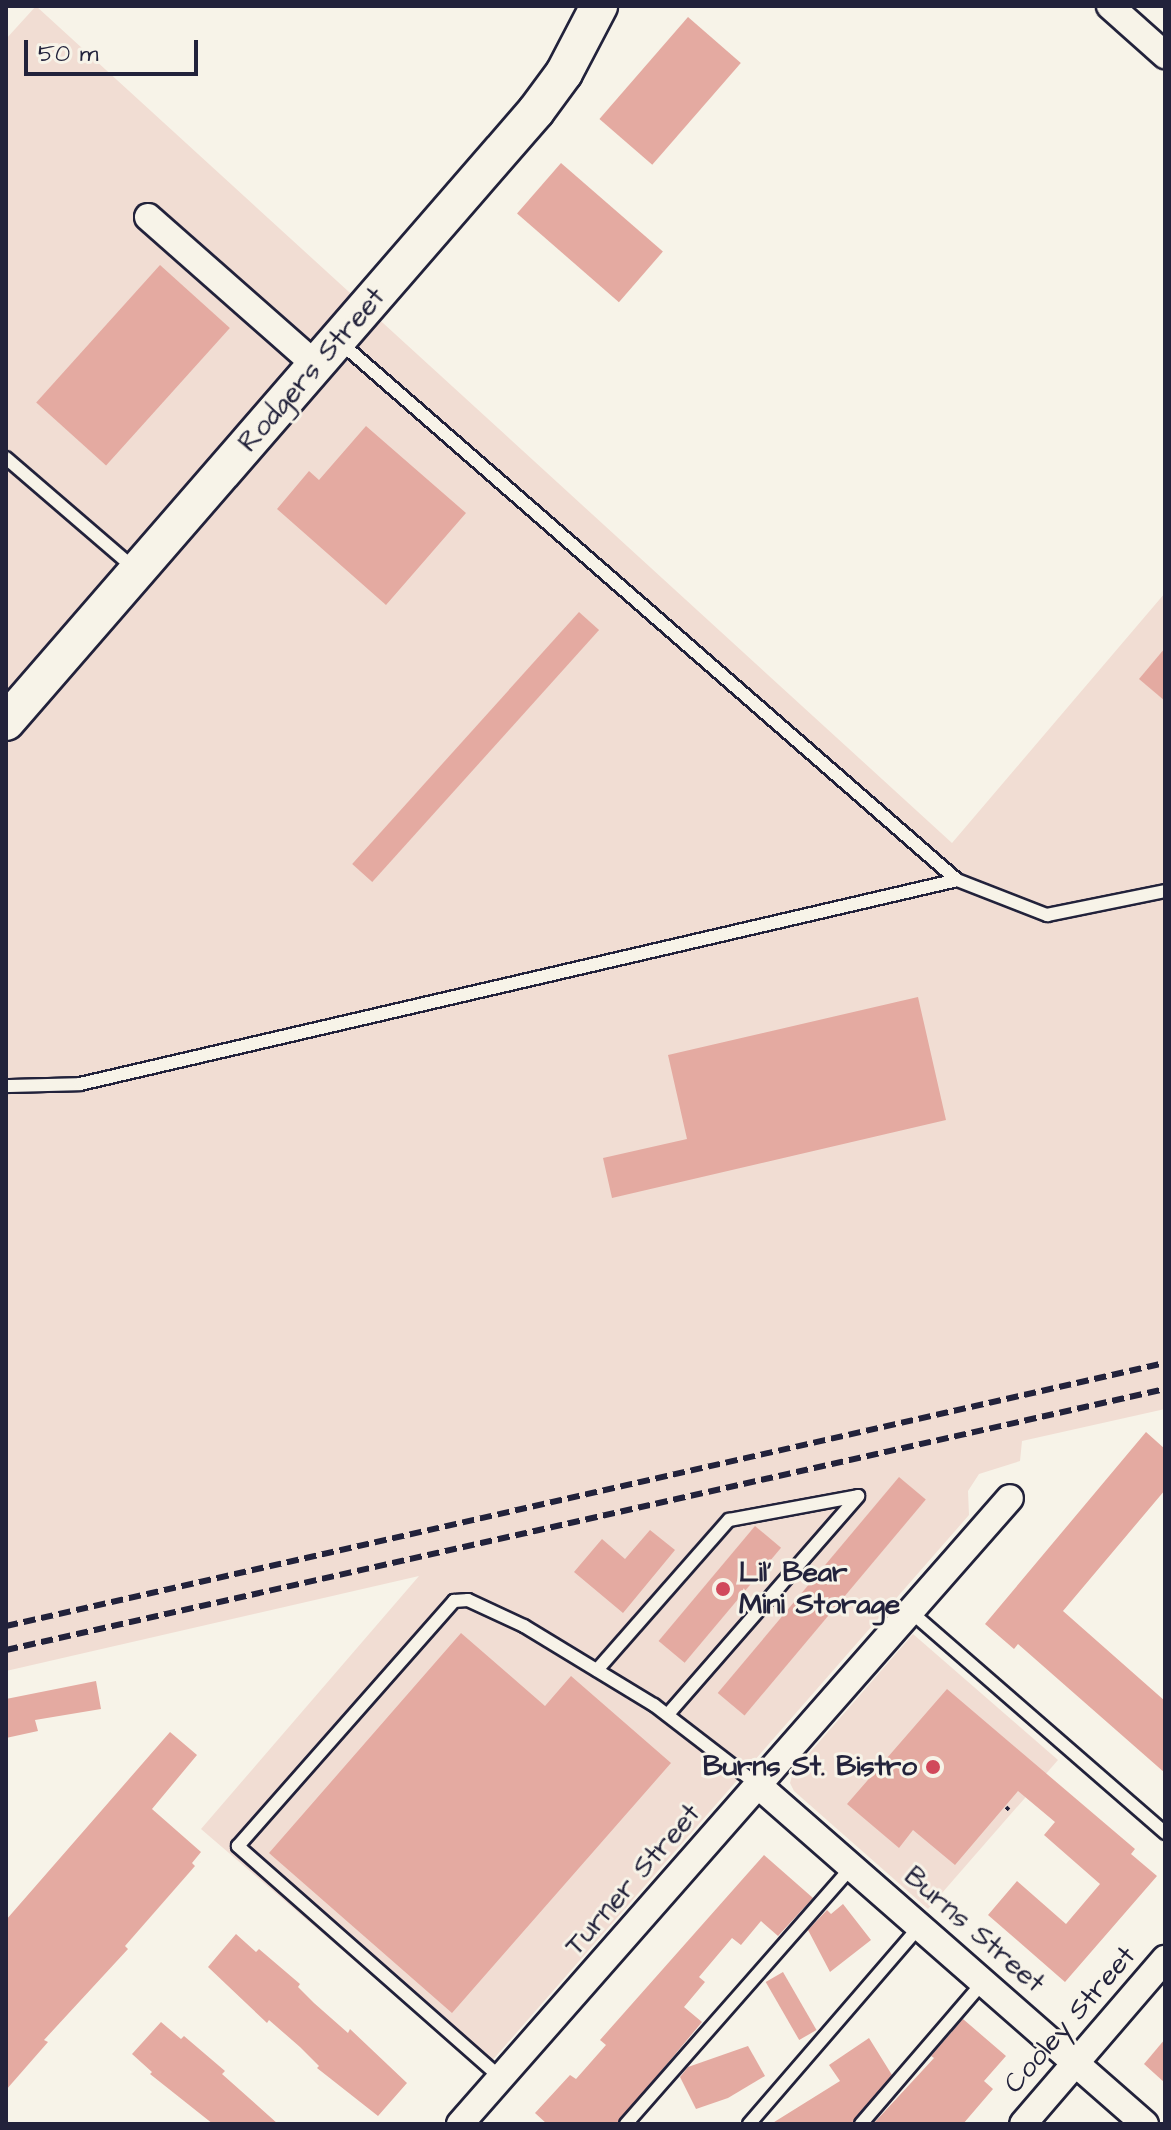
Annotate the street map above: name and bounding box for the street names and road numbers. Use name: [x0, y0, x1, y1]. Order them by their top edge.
street label: Rodgers Street: [232, 281, 392, 459]
street label: Turner Street: [558, 1798, 708, 1962]
street label: Burns Street: [897, 1860, 1051, 2000]
street label: Cooley Street: [997, 1940, 1143, 2100]

